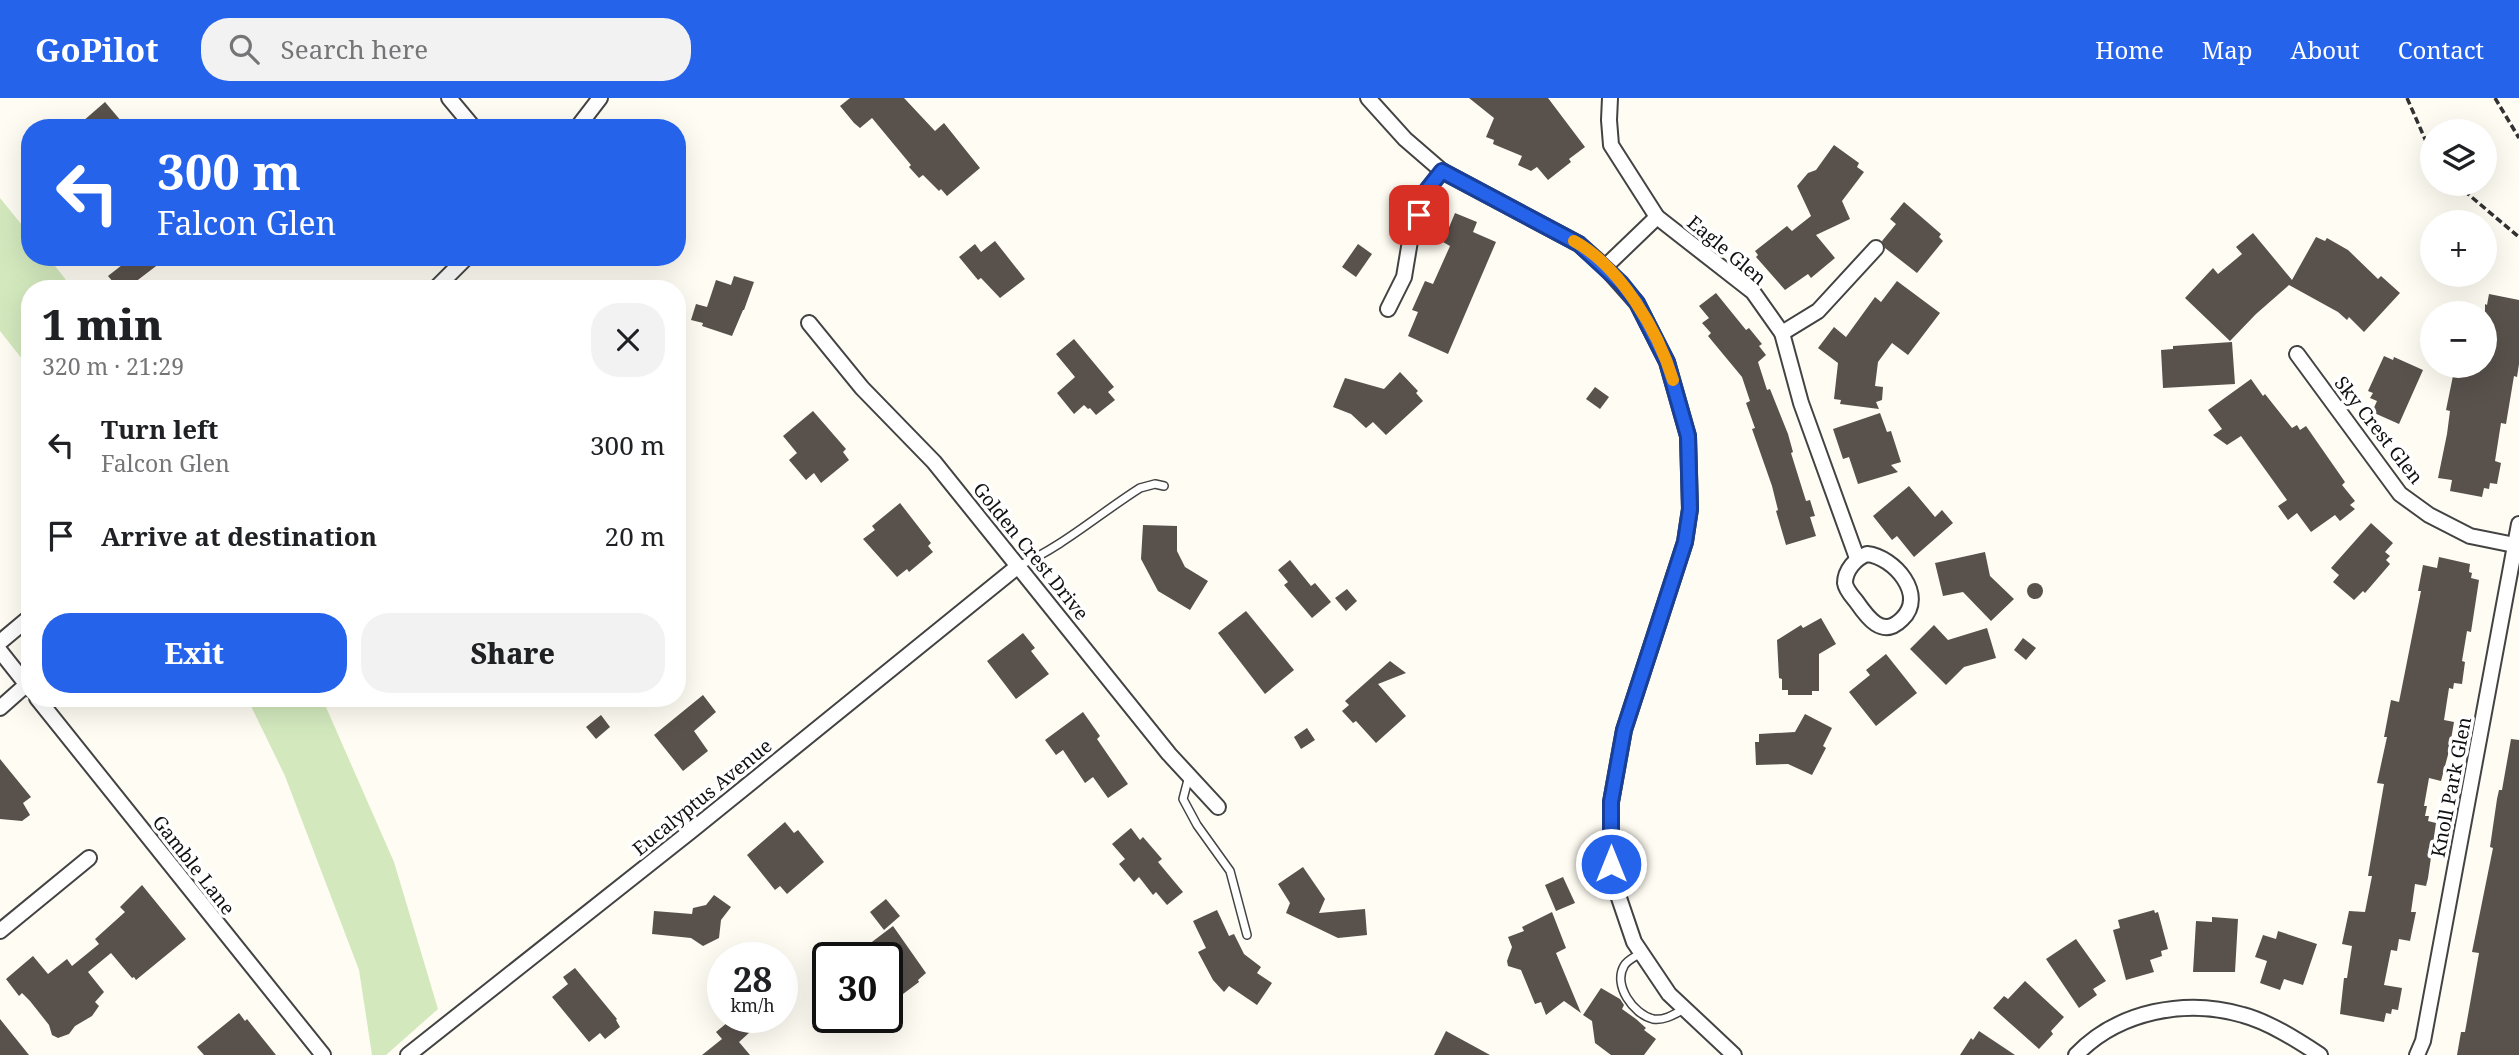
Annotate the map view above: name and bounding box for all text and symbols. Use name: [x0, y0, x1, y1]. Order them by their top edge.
search box: [201, 18, 691, 81]
text: GoPilot: [35, 27, 159, 72]
icon: search: [225, 30, 263, 68]
text: Search here: [281, 31, 428, 67]
text: Home: [2095, 33, 2164, 66]
text: Map: [2202, 33, 2253, 66]
text: About: [2291, 33, 2360, 66]
text: Contact: [2398, 33, 2484, 66]
map controls: [2420, 119, 2497, 378]
button: layers: [2420, 119, 2497, 196]
text: 300 m: [157, 138, 301, 204]
icon: left: [42, 147, 133, 238]
pin: [1389, 185, 1449, 245]
icon: arrive: [1400, 196, 1438, 234]
text: Falcon Glen: [157, 201, 336, 244]
street label: Eagle Glen: [1682, 209, 1772, 291]
button: +: [2420, 210, 2497, 287]
text: 1 min: [42, 295, 163, 352]
button: −: [2420, 301, 2497, 378]
button: close: [591, 303, 665, 377]
text: 320 m · 21:29: [42, 350, 184, 382]
street label: Sky Crest Glen: [2329, 371, 2429, 489]
text: Turn left: [101, 411, 218, 447]
icon: left: [42, 426, 80, 464]
text: 300 m: [590, 427, 665, 463]
text: Falcon Glen: [101, 447, 230, 479]
street label: Golden Crest Drive: [967, 477, 1095, 625]
icon: arrive: [42, 517, 80, 555]
text: Arrive at destination: [101, 518, 377, 554]
text: 20 m: [605, 518, 665, 554]
button: Exit: [42, 613, 347, 693]
button: Share: [361, 613, 665, 693]
street label: Knoll Park Glen: [2425, 715, 2477, 859]
street label: Eucalyptus Avenue: [627, 733, 777, 861]
street label: Gamble Lane: [147, 810, 241, 920]
position arrow: [1574, 827, 1648, 901]
speed limit sign: 30: [812, 942, 903, 1033]
text: 28: [733, 955, 772, 1002]
text: km/h: [730, 993, 775, 1017]

